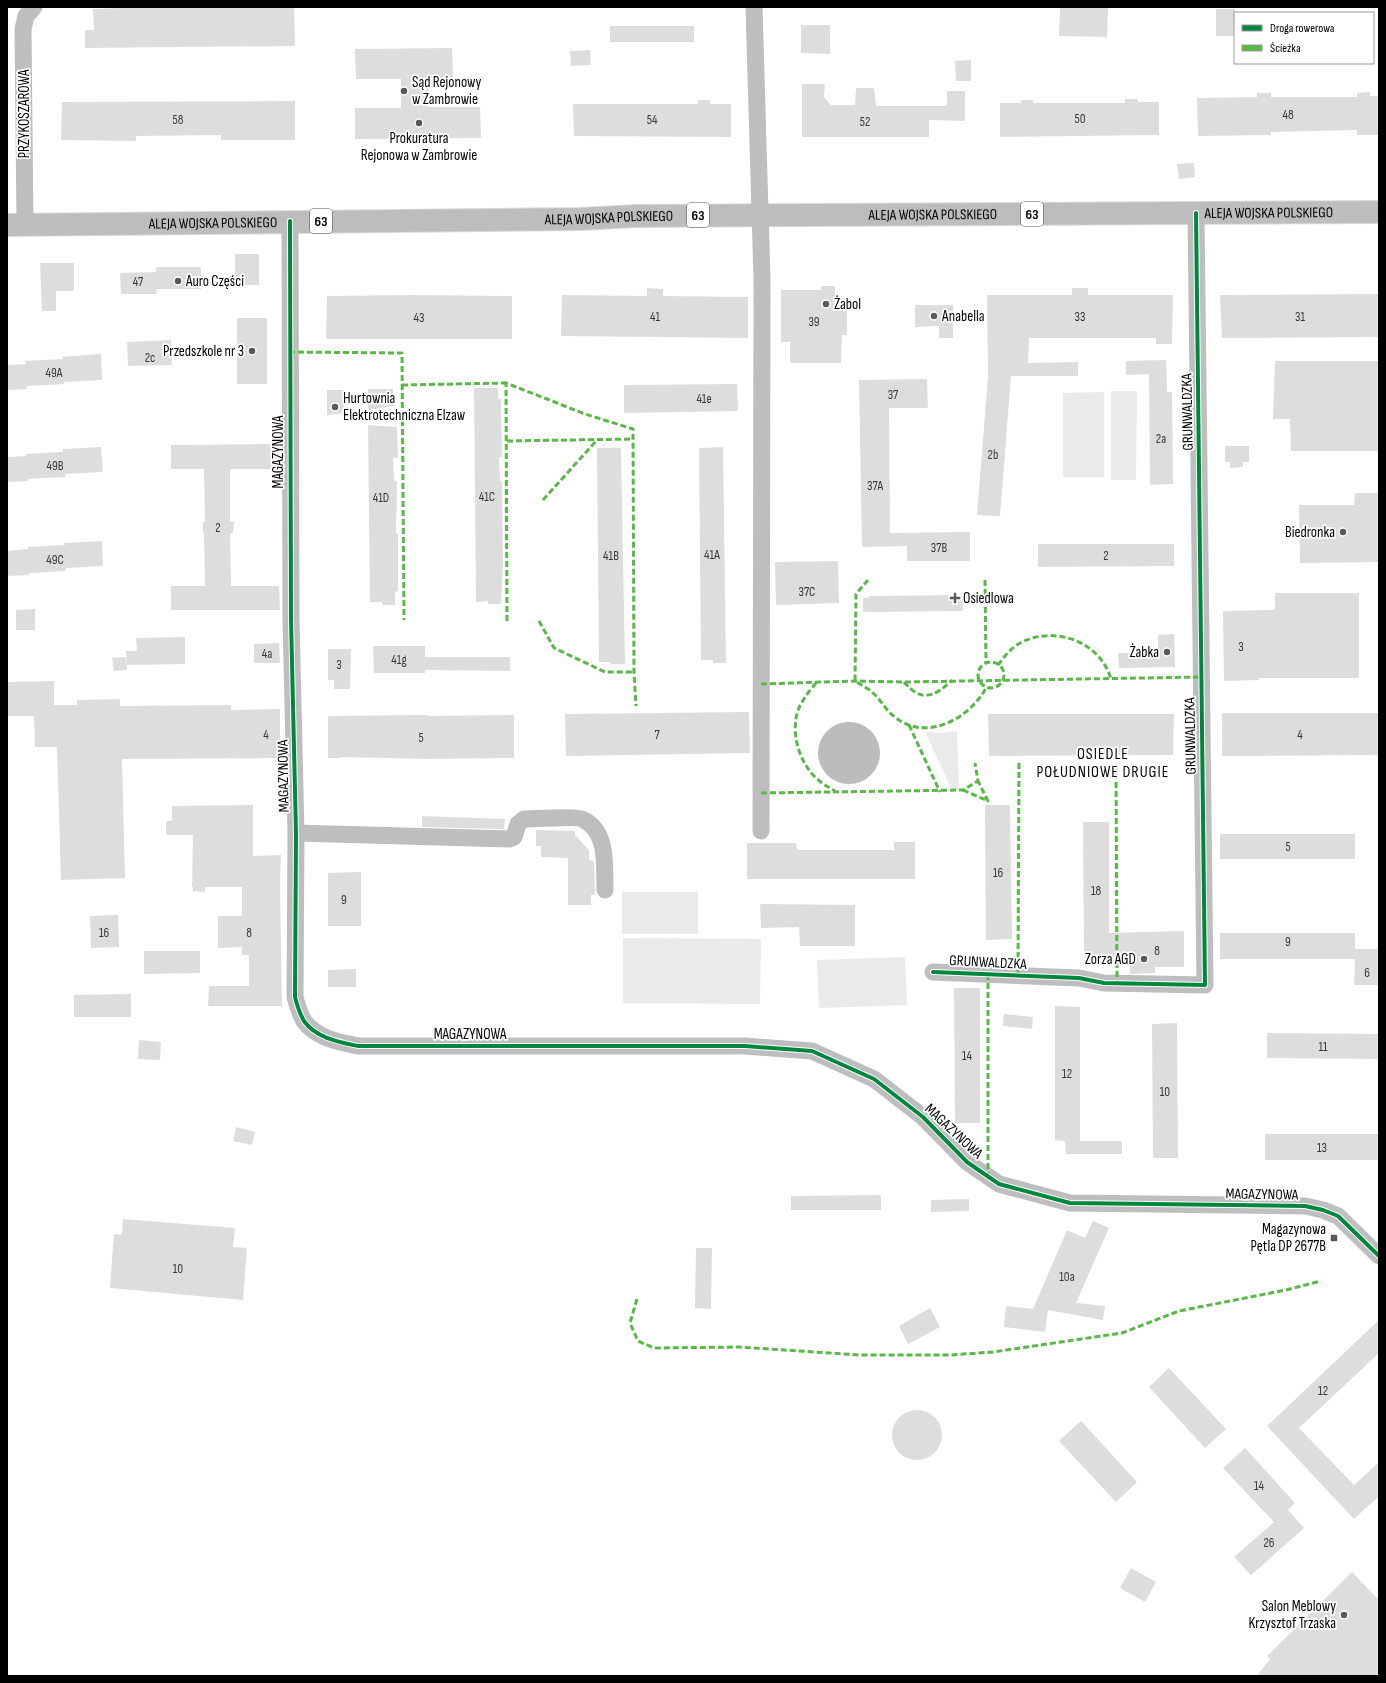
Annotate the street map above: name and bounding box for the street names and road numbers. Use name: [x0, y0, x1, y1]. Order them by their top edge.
street label: PRZYKOSZAROWA: [15, 69, 34, 158]
road number: 63: [1021, 202, 1043, 226]
road number: 63: [687, 203, 709, 227]
street label: ALEJA WOJSKA POLSKIEGO: [1204, 203, 1333, 223]
street label: ALEJA WOJSKA POLSKIEGO: [868, 205, 997, 225]
street label: ALEJA WOJSKA POLSKIEGO: [544, 207, 673, 229]
road number: 63: [310, 209, 332, 233]
street label: ALEJA WOJSKA POLSKIEGO: [148, 213, 277, 234]
street label: GRUNWALDZKA: [1177, 373, 1198, 451]
street label: MAGAZYNOWA: [269, 415, 288, 488]
street label: GRUNWALDZKA: [1180, 697, 1201, 775]
street label: MAGAZYNOWA: [273, 739, 294, 813]
street label: GRUNWALDZKA: [949, 951, 1028, 974]
street label: MAGAZYNOWA: [434, 1025, 507, 1044]
street label: MAGAZYNOWA: [921, 1100, 987, 1164]
street label: MAGAZYNOWA: [1225, 1184, 1299, 1205]

